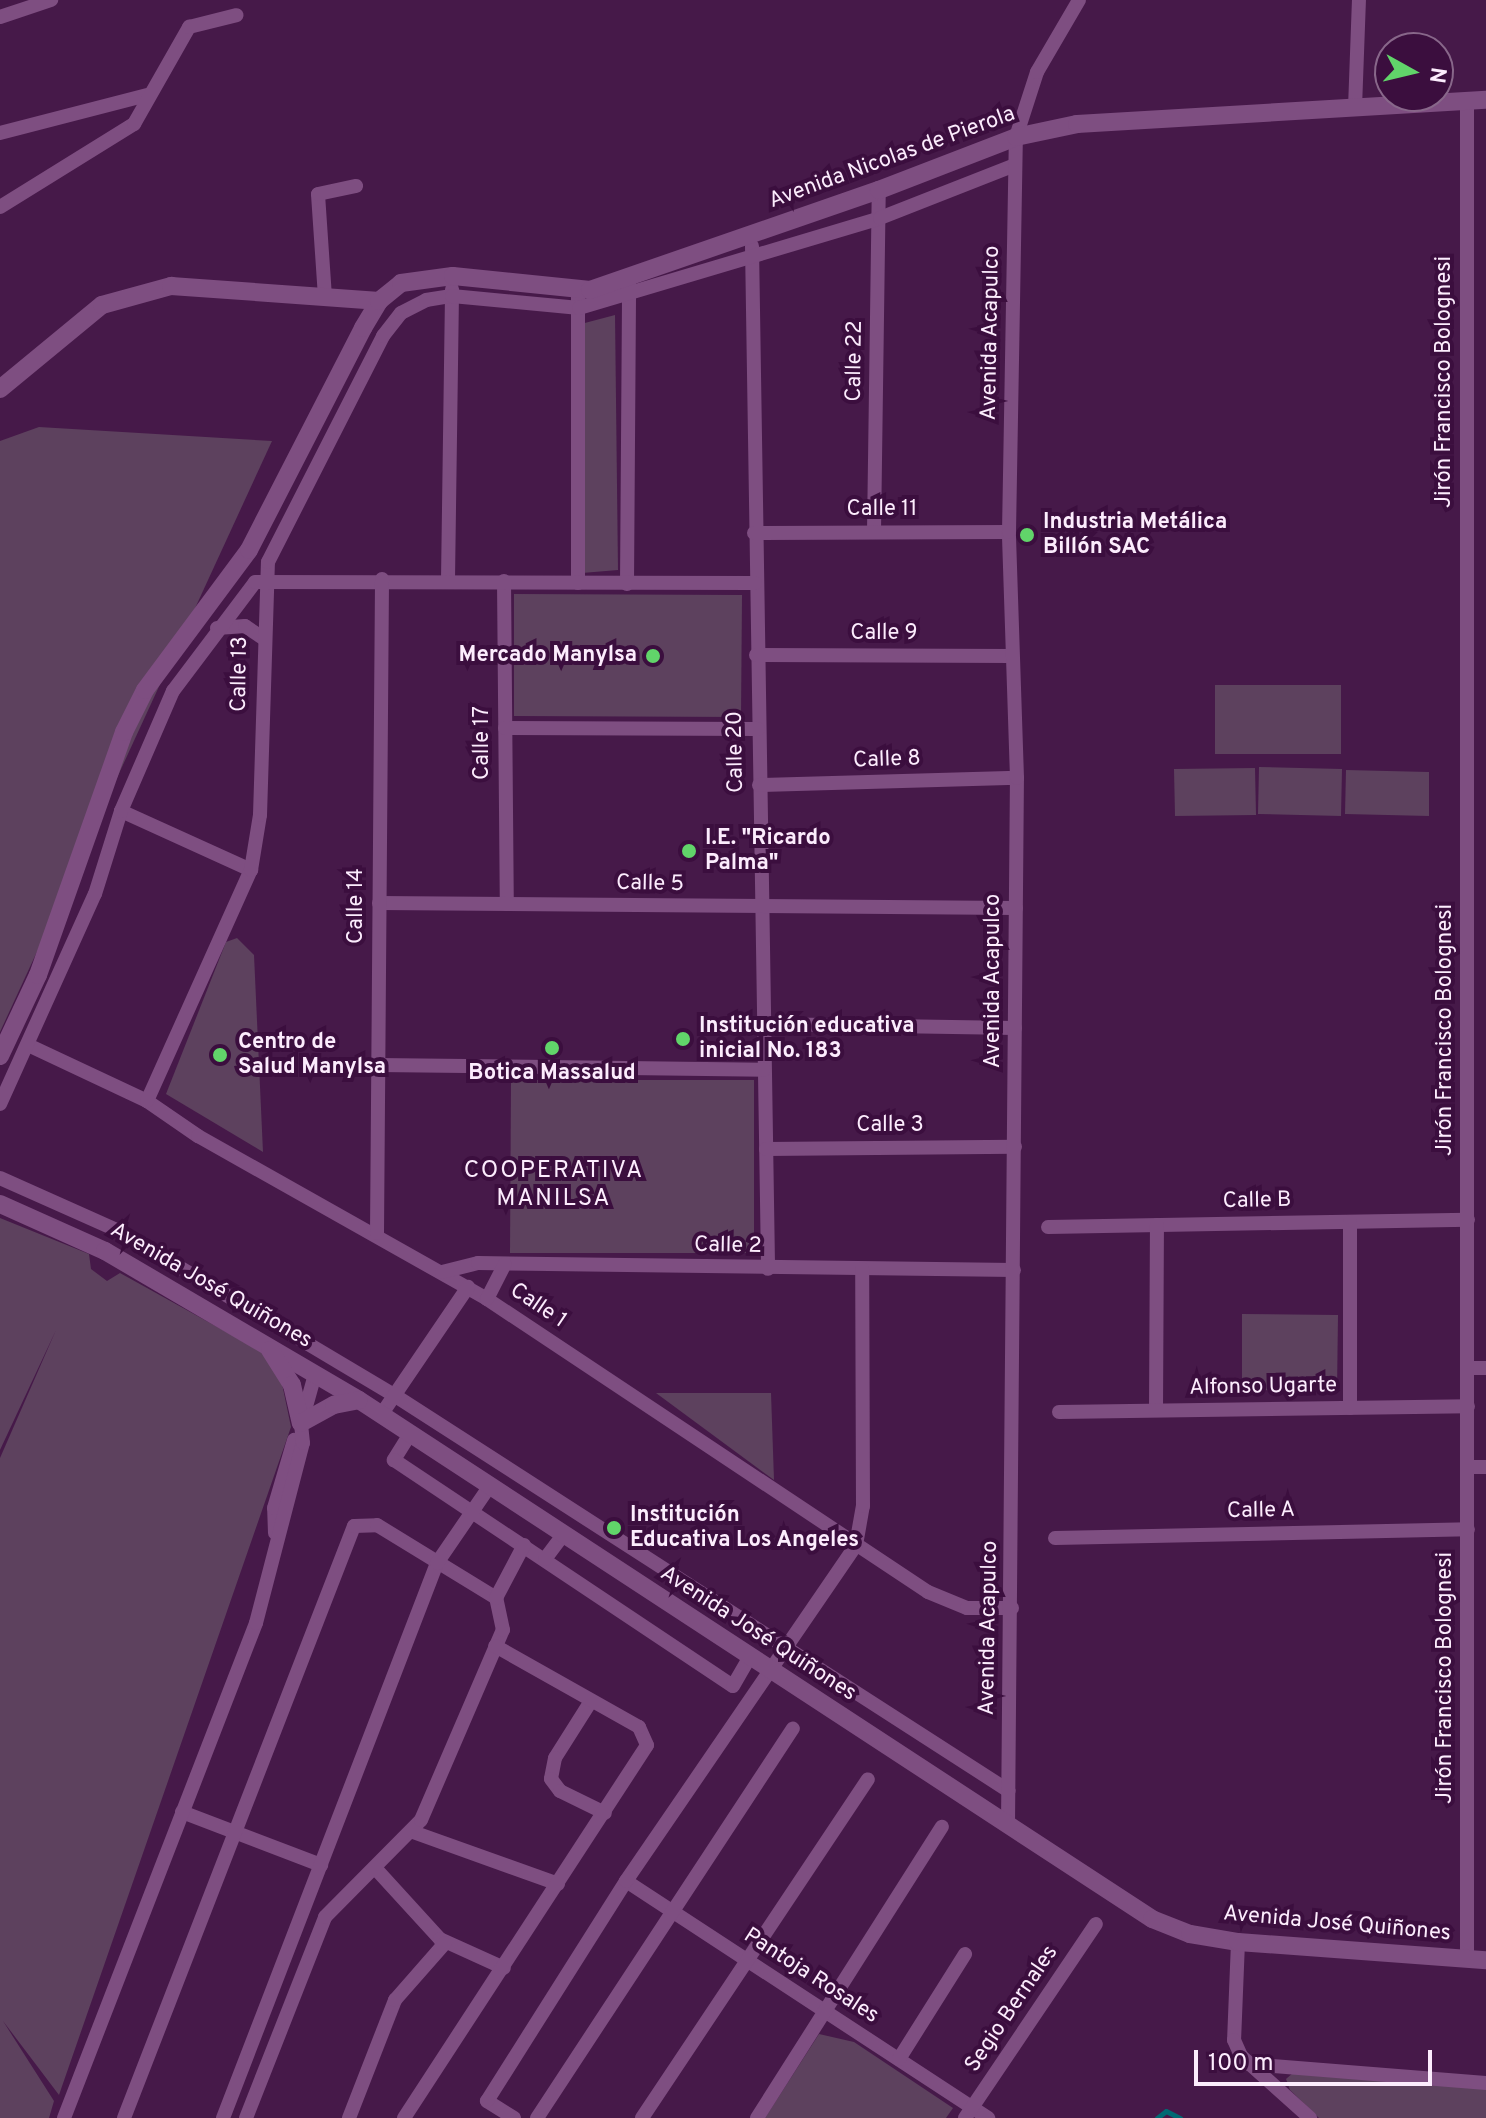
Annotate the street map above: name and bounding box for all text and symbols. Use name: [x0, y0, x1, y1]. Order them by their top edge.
north arrow: [1374, 32, 1454, 112]
text: N: [1422, 65, 1451, 85]
street label: Avenida Nicolas de Pierola: [765, 101, 1019, 215]
street label: Avenida Acapulco: [976, 245, 1006, 421]
street label: Jirón Francisco Bolognesi: [1432, 256, 1458, 508]
street label: Calle 22: [841, 320, 869, 402]
street label: Calle 11: [847, 497, 917, 523]
place label: Industria Metálica Billón SAC: [1043, 509, 1227, 560]
marker: Industria Metálica Billón SAC: [1018, 526, 1036, 544]
street label: Calle 9: [850, 621, 918, 647]
street label: Calle 13: [226, 636, 254, 712]
place label: Mercado Manylsa: [459, 643, 637, 669]
marker: Mercado Manylsa: [644, 647, 662, 665]
street label: Calle 17: [470, 706, 496, 780]
street label: Calle 20: [722, 711, 750, 793]
street label: Calle 8: [853, 746, 921, 774]
place label: I.E. "Ricardo Palma": [705, 825, 831, 876]
marker: I.E. "Ricardo Palma": [680, 842, 698, 860]
street label: Calle 14: [344, 868, 370, 944]
street label: Calle 5: [616, 870, 684, 898]
street label: Avenida Acapulco: [981, 893, 1007, 1069]
street label: Jirón Francisco Bolognesi: [1433, 904, 1459, 1156]
place label: Institución educativa inicial No. 183: [699, 1013, 915, 1064]
place label: Centro de Salud Manylsa: [238, 1029, 386, 1080]
marker: Institución educativa inicial No. 183: [674, 1030, 692, 1048]
marker: Botica Massalud: [543, 1039, 561, 1057]
marker: Centro de Salud Manylsa: [209, 1044, 231, 1066]
place label: Botica Massalud: [468, 1061, 636, 1087]
street label: Calle 3: [856, 1113, 924, 1139]
district label: COOPERATIVA MANILSA: [464, 1158, 644, 1214]
street label: Calle B: [1222, 1187, 1292, 1215]
street label: Avenida José Quiñones: [105, 1217, 317, 1355]
street label: Calle 2: [694, 1232, 762, 1260]
street label: Calle 1: [505, 1278, 571, 1334]
street label: Alfonso Ugarte: [1189, 1373, 1337, 1401]
street label: Calle A: [1226, 1497, 1296, 1525]
place label: Institución Educativa Los Angeles: [630, 1502, 860, 1554]
marker: Institución Educativa Los Angeles: [605, 1519, 623, 1537]
street label: Avenida Acapulco: [974, 1540, 1004, 1716]
street label: Jirón Francisco Bolognesi: [1433, 1552, 1459, 1804]
street label: Avenida José Quiñones: [655, 1561, 861, 1707]
street label: Avenida José Quiñones: [1222, 1901, 1452, 1947]
street label: Pantoja Rosales: [739, 1923, 883, 2029]
street label: Segio Bernales: [960, 1941, 1064, 2077]
scale bar: [1198, 2034, 1436, 2084]
text: 100 m: [1208, 2049, 1274, 2079]

